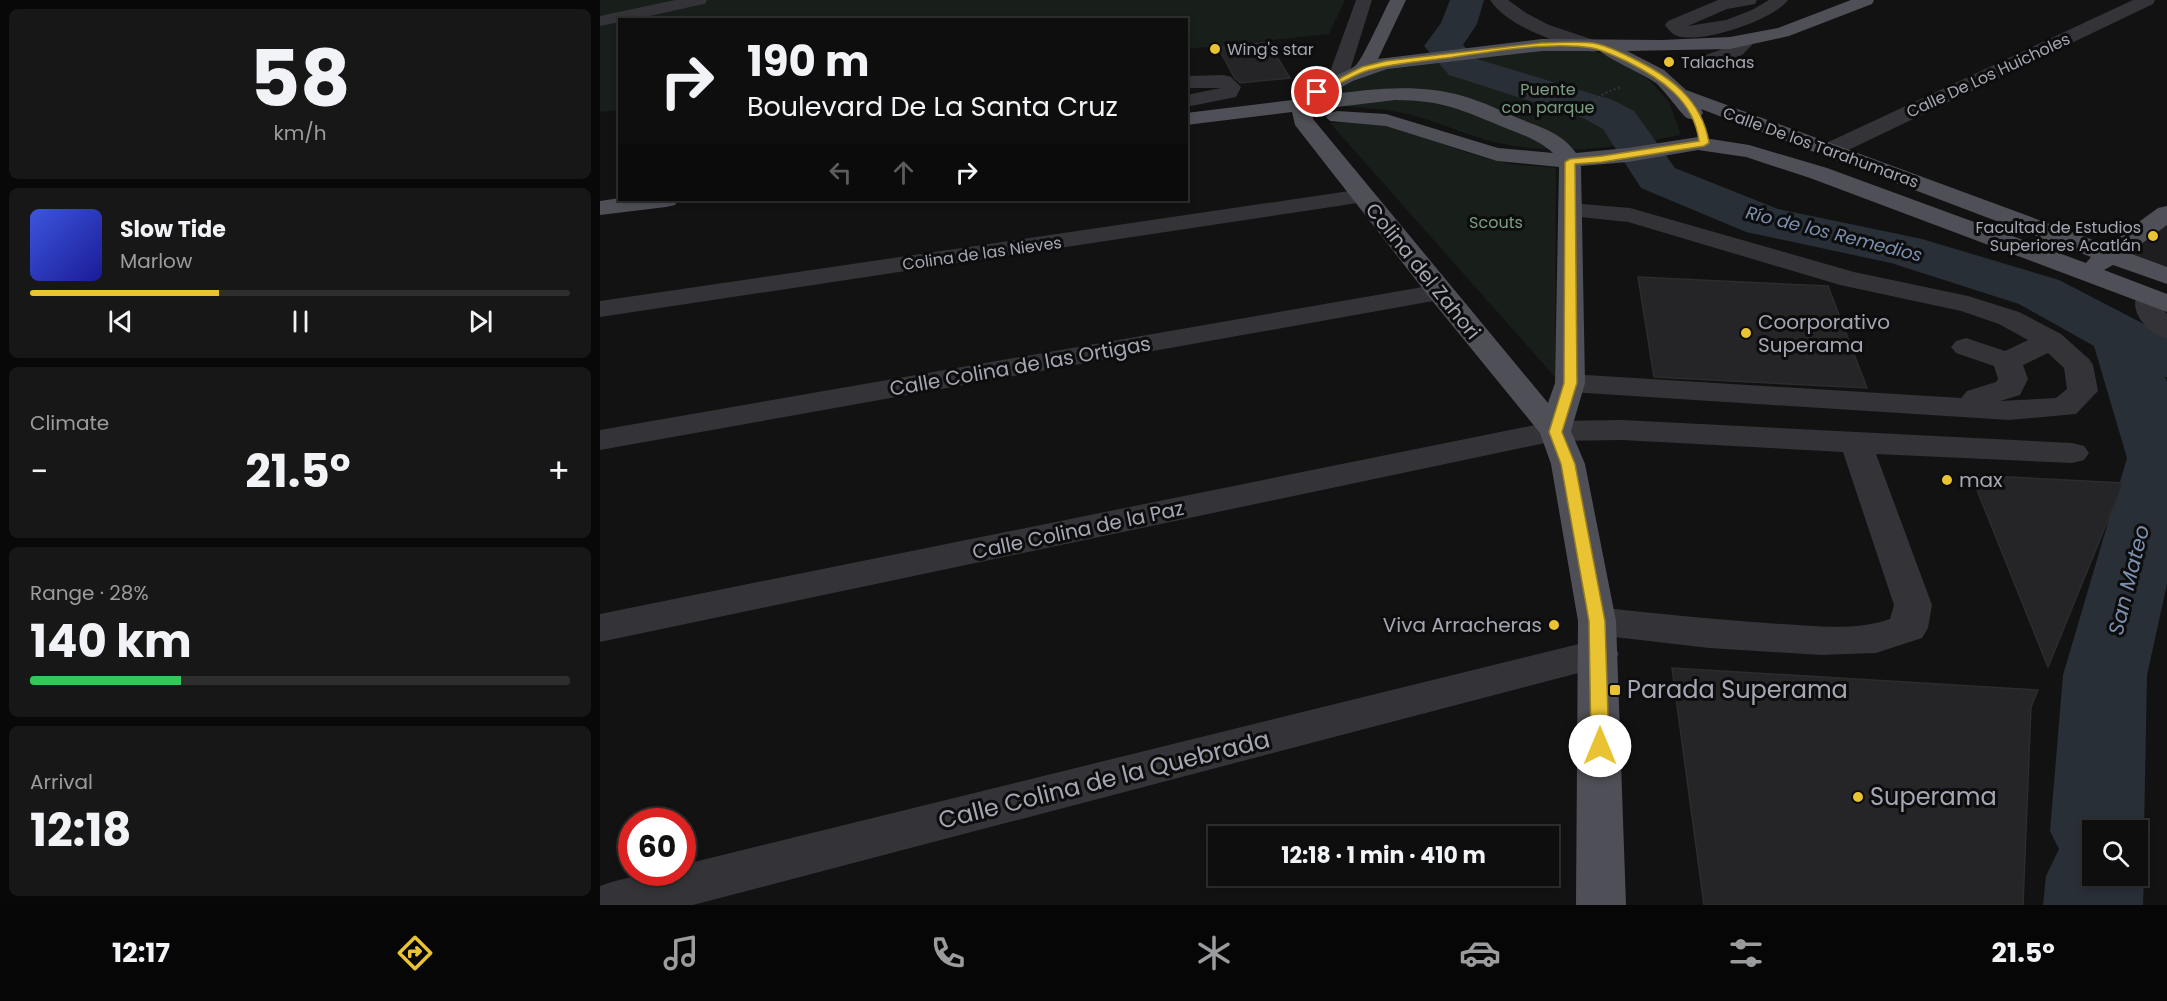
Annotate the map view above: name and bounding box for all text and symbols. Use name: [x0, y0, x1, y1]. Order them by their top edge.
text: 58: [249, 24, 351, 133]
street label: Calle De Los Huicholes: [1903, 27, 2074, 124]
text: 190 m: [747, 32, 869, 91]
place label: Wing's star: [1227, 38, 1314, 61]
icon: right: [648, 42, 726, 120]
marker: Wing's star: [1208, 42, 1222, 56]
place label: Talachas: [1681, 51, 1754, 74]
marker: Talachas: [1662, 55, 1676, 69]
pin: [1291, 66, 1342, 117]
icon: arrive: [1300, 75, 1333, 108]
park label: Puente con parque: [1501, 78, 1595, 119]
text: Boulevard De La Santa Cruz: [747, 88, 1118, 125]
street label: Calle De los Tarahumaras: [1720, 101, 1922, 194]
text: km/h: [273, 119, 327, 147]
icon: left: [824, 156, 857, 189]
icon: ahead: [887, 156, 920, 189]
icon: right: [950, 156, 983, 189]
street label: Colina del Zahori: [1359, 197, 1487, 345]
water label: Río de los Remedios: [1743, 199, 1925, 268]
park label: Scouts: [1469, 211, 1523, 234]
text: Slow Tide: [120, 214, 226, 245]
place label: Facultad de Estudios Superiores Acatlán: [1976, 216, 2141, 257]
marker: Facultad de Estudios Superiores Acatlán: [2146, 229, 2160, 243]
street label: Colina de las Nieves: [901, 231, 1063, 276]
text: Marlow: [120, 247, 192, 275]
icon: previous: [104, 305, 137, 338]
icon: pause: [284, 305, 317, 338]
icon: next: [464, 305, 497, 338]
place label: Coorporativo Superama: [1758, 308, 1890, 359]
marker: Coorporativo Superama: [1739, 326, 1753, 340]
street label: Calle Colina de las Ortigas: [887, 329, 1153, 403]
text: Climate: [30, 409, 109, 437]
text: 21.5°: [245, 440, 351, 503]
text: −: [30, 448, 48, 495]
text: +: [547, 448, 570, 495]
place label: max: [1959, 466, 2003, 494]
marker: max: [1940, 473, 1954, 487]
street label: Calle Colina de la Paz: [970, 494, 1186, 566]
water label: San Mateo: [2101, 522, 2156, 638]
text: Range · 28%: [30, 579, 149, 607]
text: 140 km: [30, 610, 192, 673]
place label: Viva Arracheras: [1383, 611, 1542, 639]
marker: Viva Arracheras: [1547, 618, 1561, 632]
place label: Parada Superama: [1627, 673, 1848, 706]
marker: Parada Superama: [1608, 683, 1622, 697]
position arrow: [1568, 714, 1632, 778]
street label: Calle Colina de la Quebrada: [935, 722, 1273, 837]
text: Arrival: [30, 768, 93, 796]
place label: Superama: [1870, 780, 1997, 813]
marker: Superama: [1851, 790, 1865, 804]
text: 12:18: [30, 799, 131, 862]
speed limit sign: 60: [618, 808, 696, 886]
map controls: [2082, 820, 2148, 886]
button: search: [2082, 820, 2148, 886]
text: 12:18 · 1 min · 410 m: [1281, 840, 1486, 871]
icon: directions: [394, 932, 436, 974]
icon: music: [660, 932, 702, 974]
icon: phone: [927, 932, 969, 974]
icon: climate: [1193, 932, 1235, 974]
icon: car: [1459, 932, 1501, 974]
icon: filters: [1725, 932, 1767, 974]
text: 12:17: [112, 934, 170, 971]
text: 21.5°: [1992, 934, 2055, 971]

